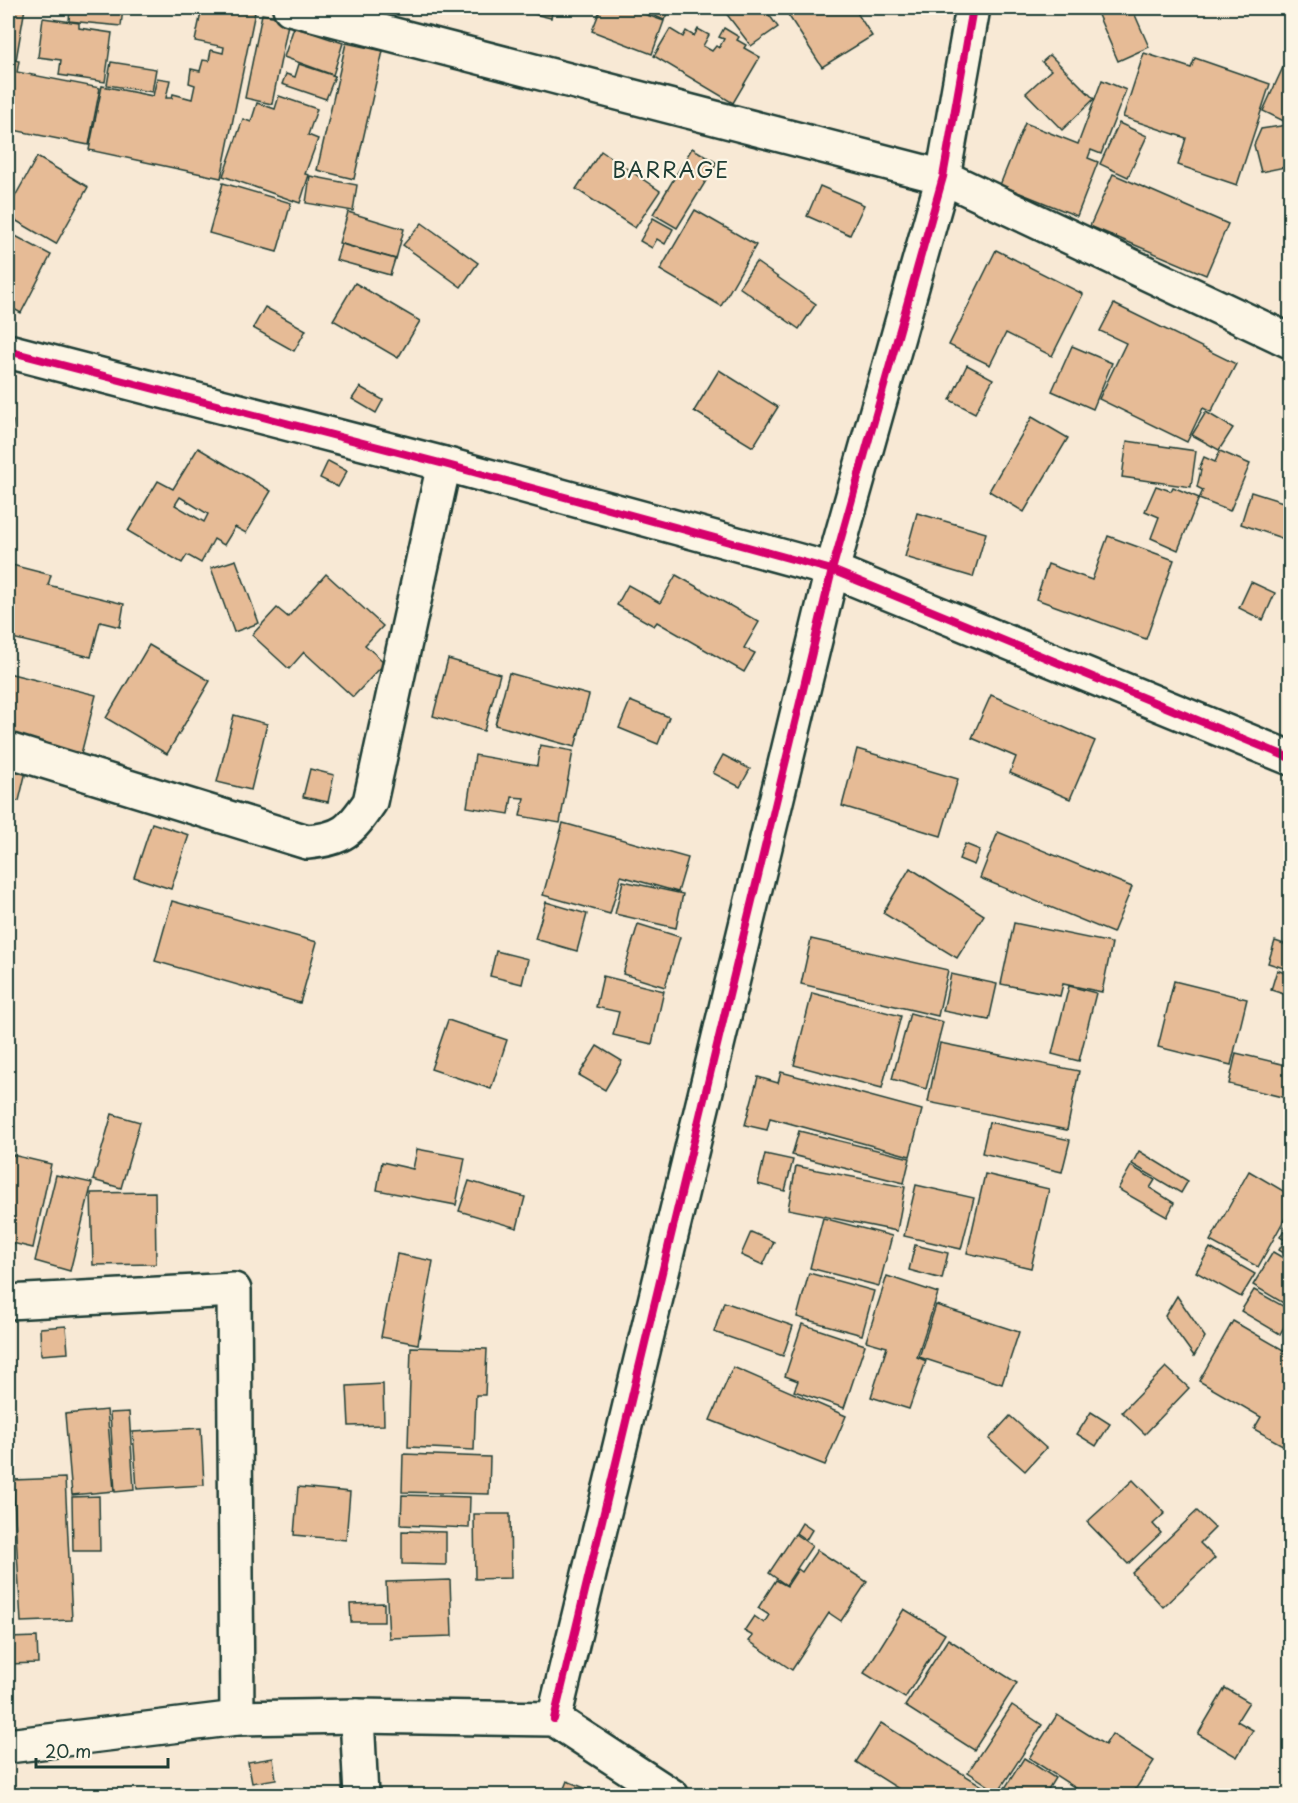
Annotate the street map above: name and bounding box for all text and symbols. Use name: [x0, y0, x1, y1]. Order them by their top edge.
district label: BARRAGE: [612, 153, 730, 185]
scale bar: [36, 1731, 168, 1769]
text: 20 m: [45, 1737, 91, 1764]

